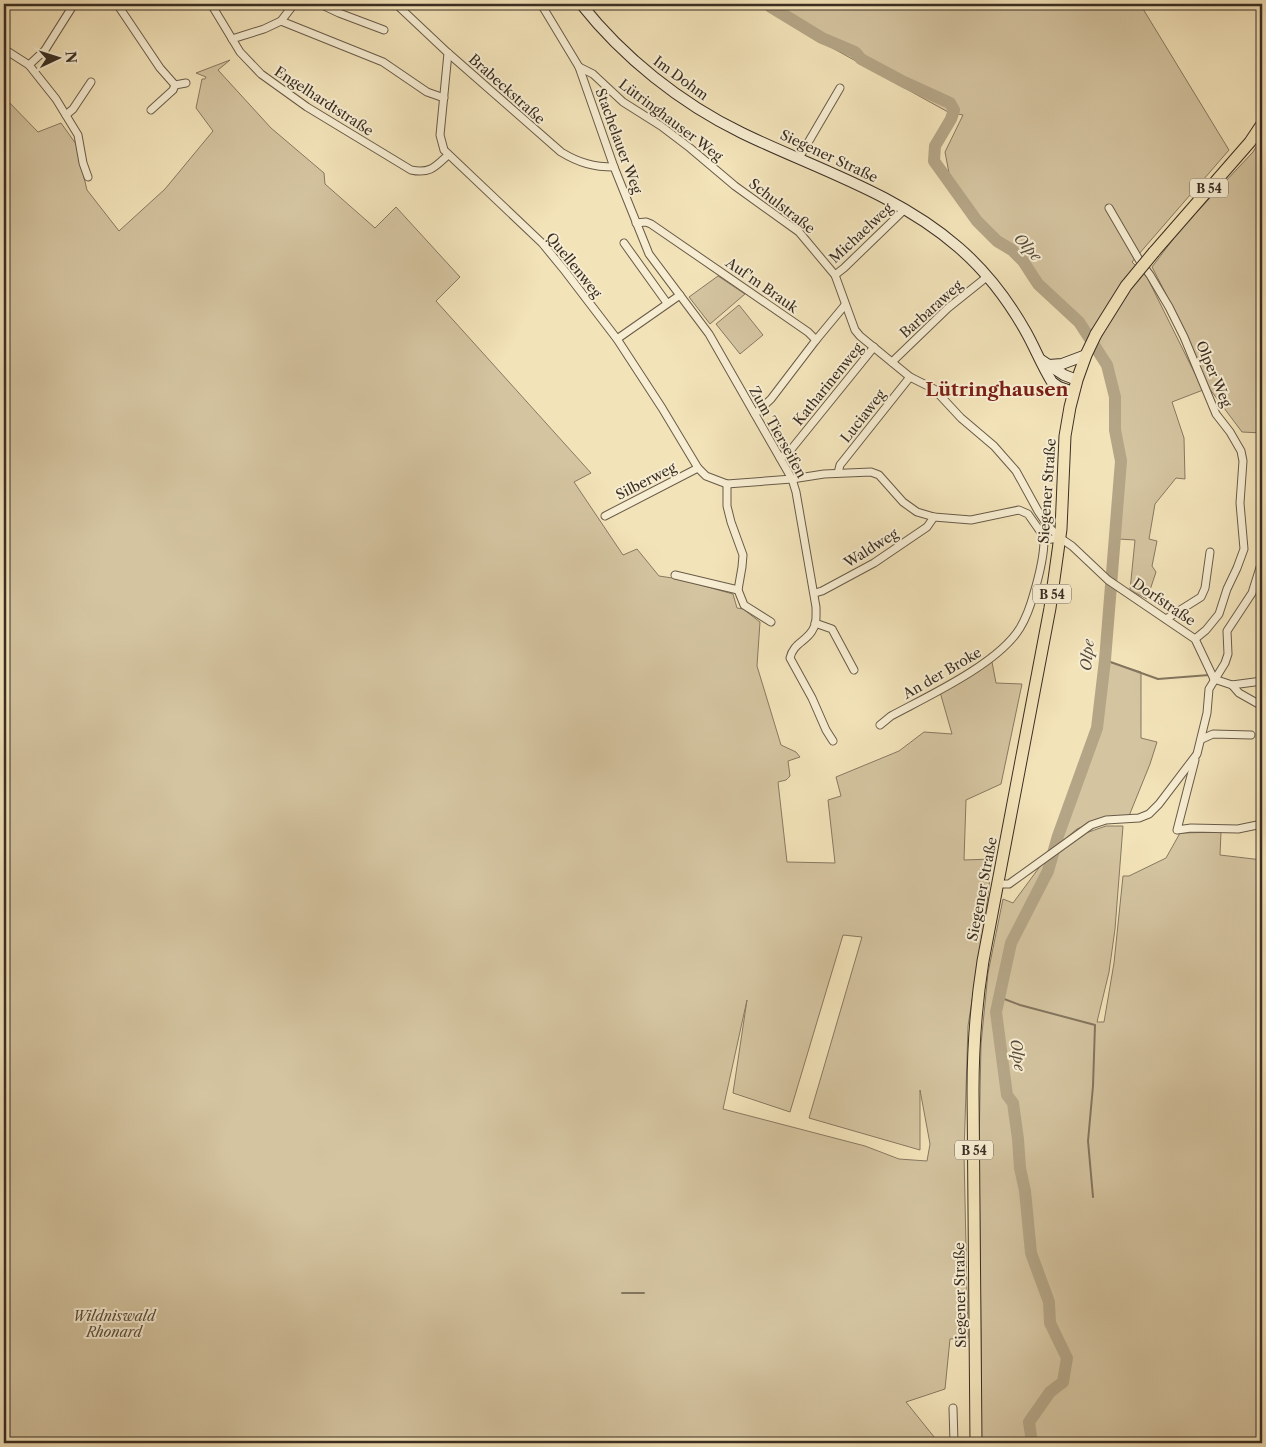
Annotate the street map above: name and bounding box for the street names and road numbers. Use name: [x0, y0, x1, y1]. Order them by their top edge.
street label: Brabeckstraße: [465, 50, 549, 128]
street label: Im Dohm: [650, 52, 712, 104]
street label: Engelhardtstraße: [271, 62, 377, 140]
street label: Lütringhauser Weg: [615, 75, 727, 165]
street label: Stachelauer Weg: [592, 86, 647, 197]
street label: Siegener Straße: [777, 126, 881, 187]
street label: Schulstraße: [745, 175, 819, 238]
road number: B 54: [1190, 178, 1228, 198]
street label: Michaelweg: [826, 199, 897, 267]
street label: Quellenweg: [542, 229, 606, 302]
street label: Auf'm Brauk: [721, 253, 802, 317]
street label: Barbaraweg: [896, 276, 967, 342]
street label: Olper Weg: [1192, 338, 1236, 410]
street label: Katharinenweg: [789, 339, 867, 429]
street label: Zum Tierseifen: [745, 383, 811, 481]
street label: Luciaweg: [837, 385, 890, 446]
street label: Siegener Straße: [1034, 437, 1060, 544]
street label: Silberweg: [613, 458, 680, 504]
street label: Waldweg: [840, 524, 902, 572]
street label: Dorfstraße: [1129, 574, 1199, 630]
road number: B 54: [1033, 584, 1071, 604]
street label: An der Broke: [899, 643, 985, 703]
street label: Siegener Straße: [963, 835, 1001, 943]
road number: B 54: [955, 1140, 993, 1160]
street label: Siegener Straße: [950, 1242, 970, 1348]

